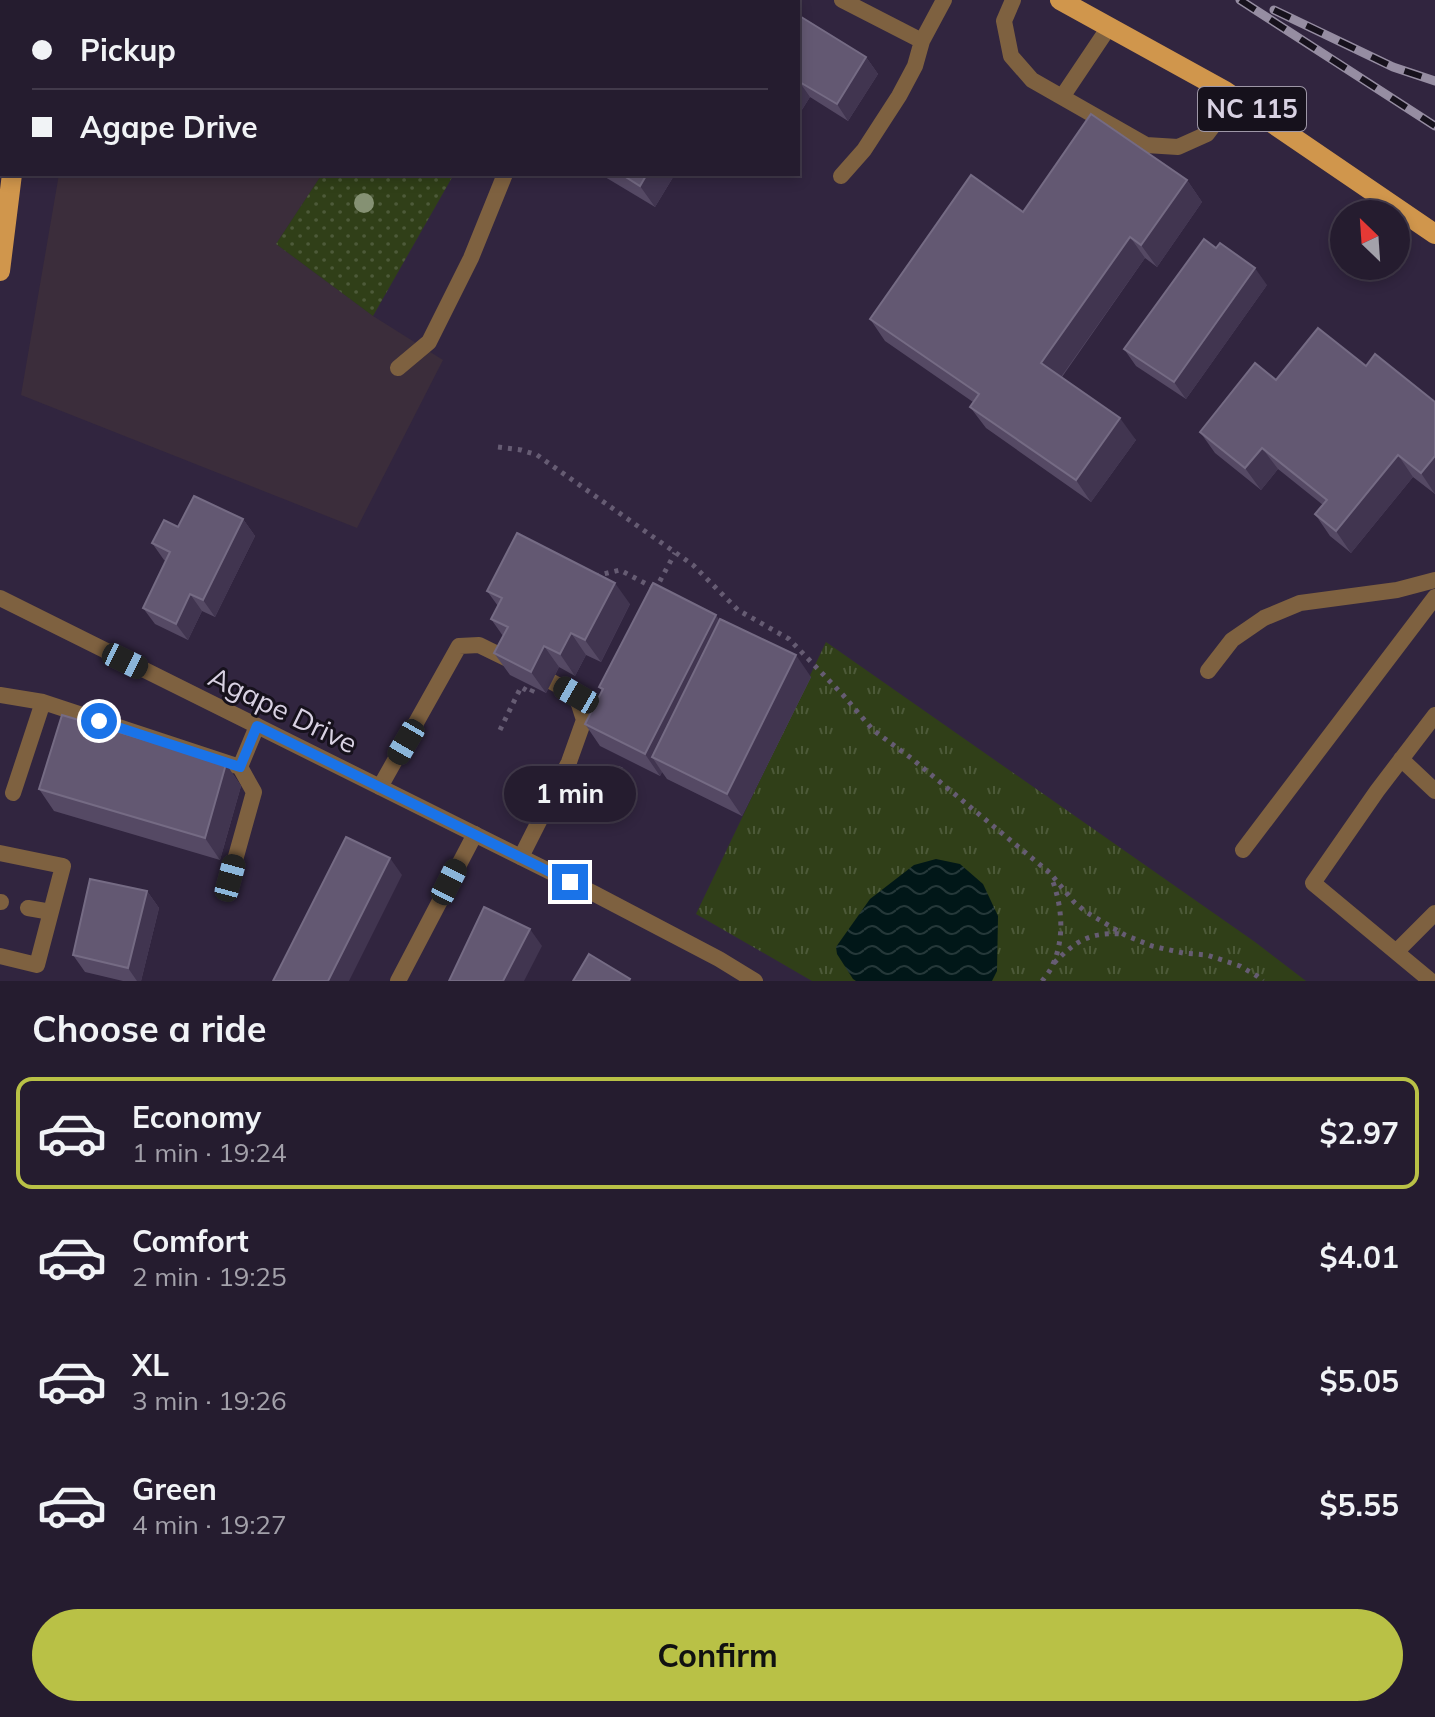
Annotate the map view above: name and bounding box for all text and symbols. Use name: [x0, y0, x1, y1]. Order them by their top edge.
text: Pickup: [80, 31, 176, 69]
road number: NC 115: [1198, 87, 1306, 131]
text: Agape Drive: [80, 108, 258, 146]
north arrow: [1330, 200, 1410, 280]
map controls: [1330, 200, 1410, 280]
car: [98, 640, 152, 682]
street label: Agape Drive: [203, 659, 363, 761]
car: [549, 673, 603, 717]
route start: [81, 703, 117, 739]
car: [384, 715, 428, 769]
callout: 1 min: [504, 766, 636, 822]
text: 1 min: [536, 777, 604, 810]
car: [212, 852, 248, 904]
car: [427, 855, 471, 909]
route end: [552, 864, 588, 900]
text: Choose a ride: [32, 1006, 266, 1051]
icon: car: [36, 1097, 108, 1169]
text: Economy: [132, 1098, 261, 1136]
text: $2.97: [1320, 1114, 1399, 1152]
text: 1 min · 19:24: [132, 1136, 287, 1169]
icon: car: [36, 1221, 108, 1293]
text: Comfort: [132, 1222, 249, 1260]
text: $4.01: [1320, 1238, 1399, 1276]
text: 2 min · 19:25: [132, 1260, 287, 1293]
icon: car: [36, 1345, 108, 1417]
text: XL: [132, 1346, 169, 1384]
text: $5.05: [1320, 1362, 1399, 1400]
text: 3 min · 19:26: [132, 1384, 287, 1417]
icon: car: [36, 1469, 108, 1541]
text: Green: [132, 1470, 217, 1508]
text: $5.55: [1320, 1486, 1399, 1524]
text: 4 min · 19:27: [132, 1508, 287, 1541]
button: Confirm: [32, 1609, 1403, 1701]

